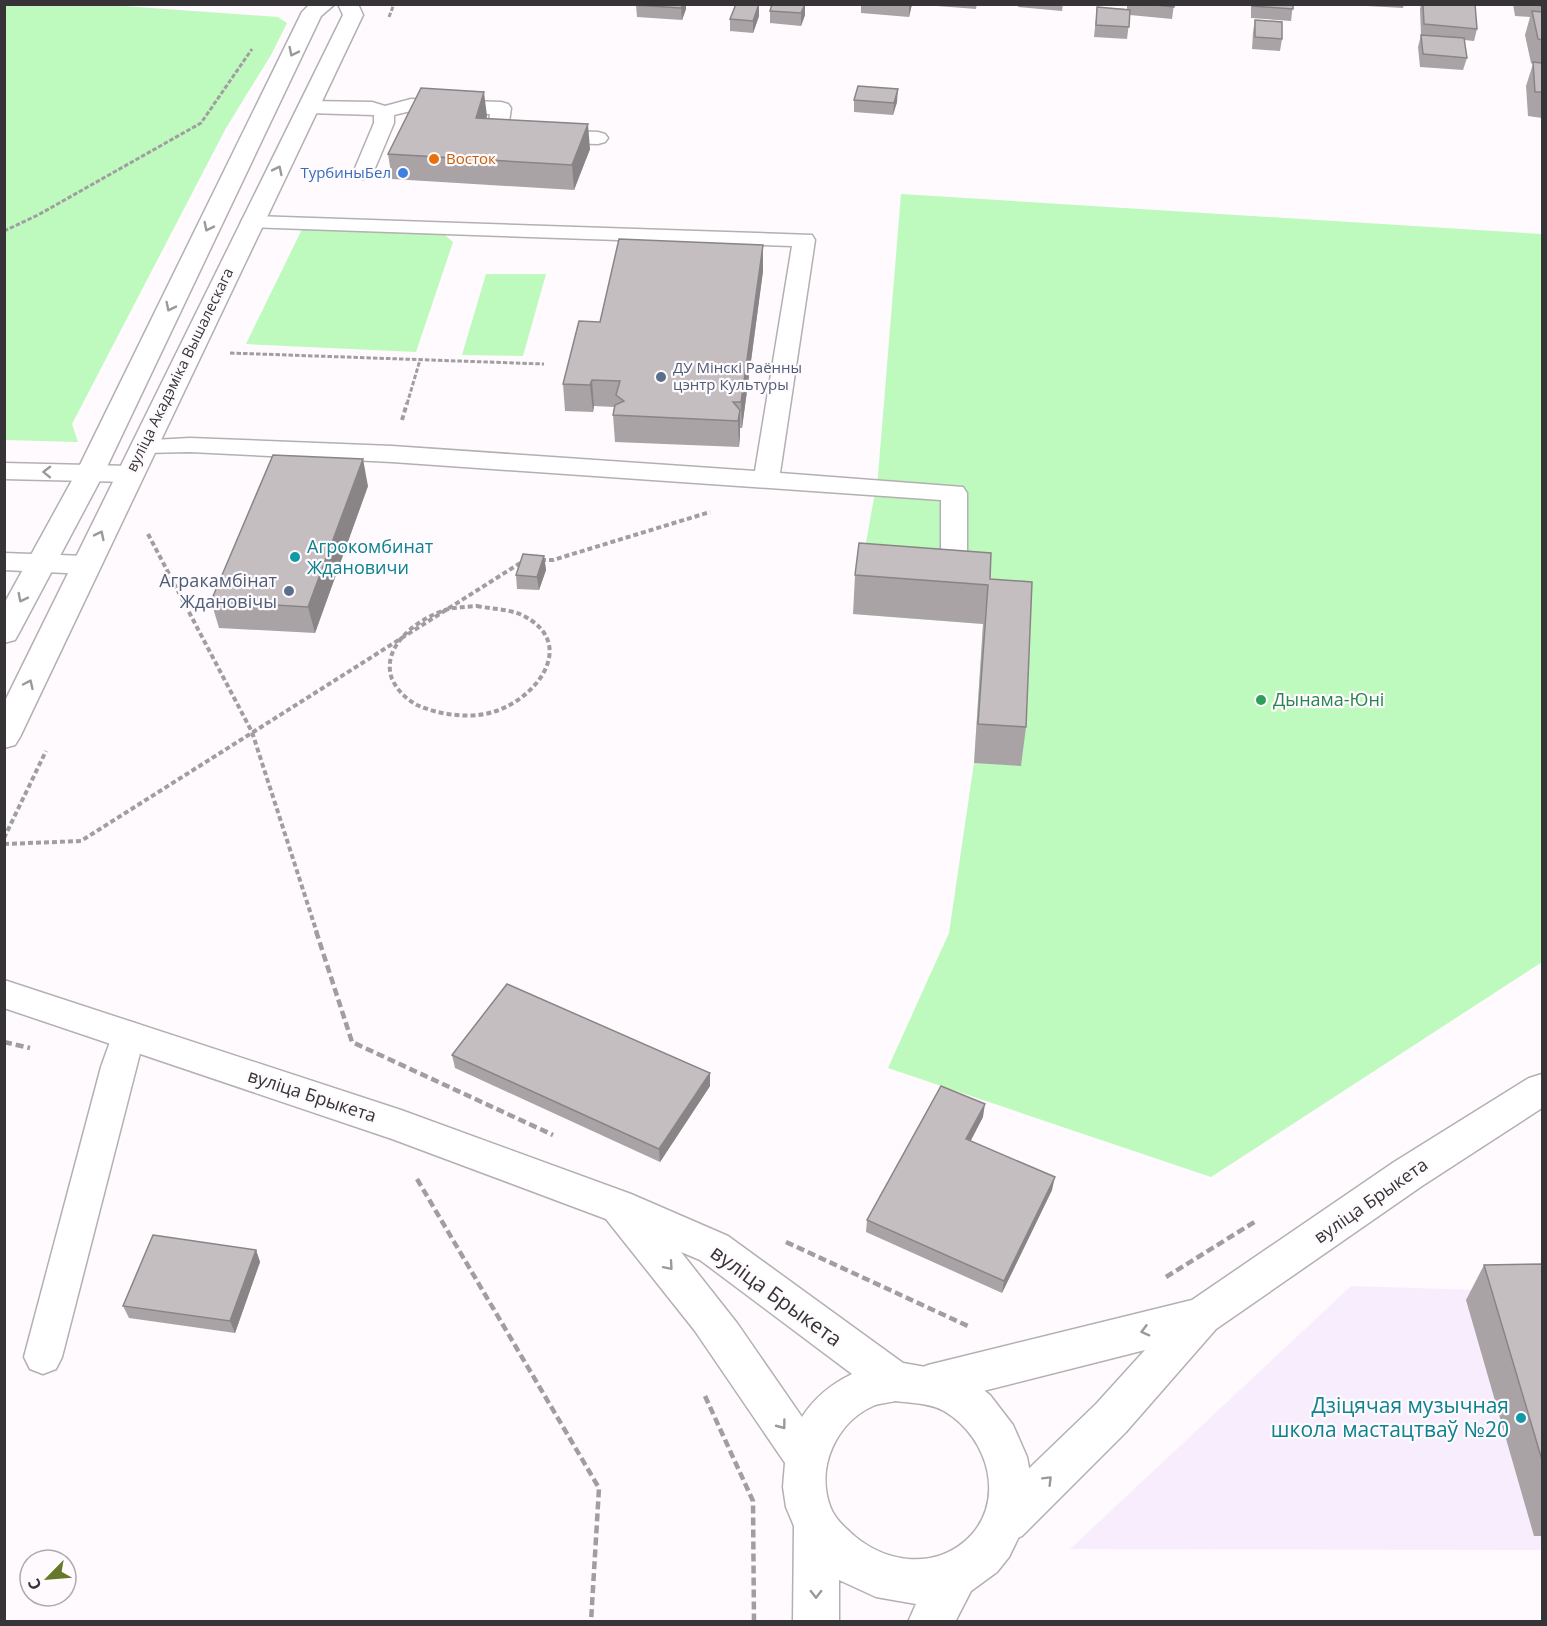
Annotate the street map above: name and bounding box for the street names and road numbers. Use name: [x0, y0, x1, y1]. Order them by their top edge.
street label: вуліца Акадэміка Вышалескага: [121, 264, 237, 475]
street label: вуліца Брыкета: [245, 1063, 380, 1127]
street label: вуліца Брыкета: [1309, 1152, 1432, 1248]
street label: вуліца Брыкета: [705, 1238, 848, 1352]

